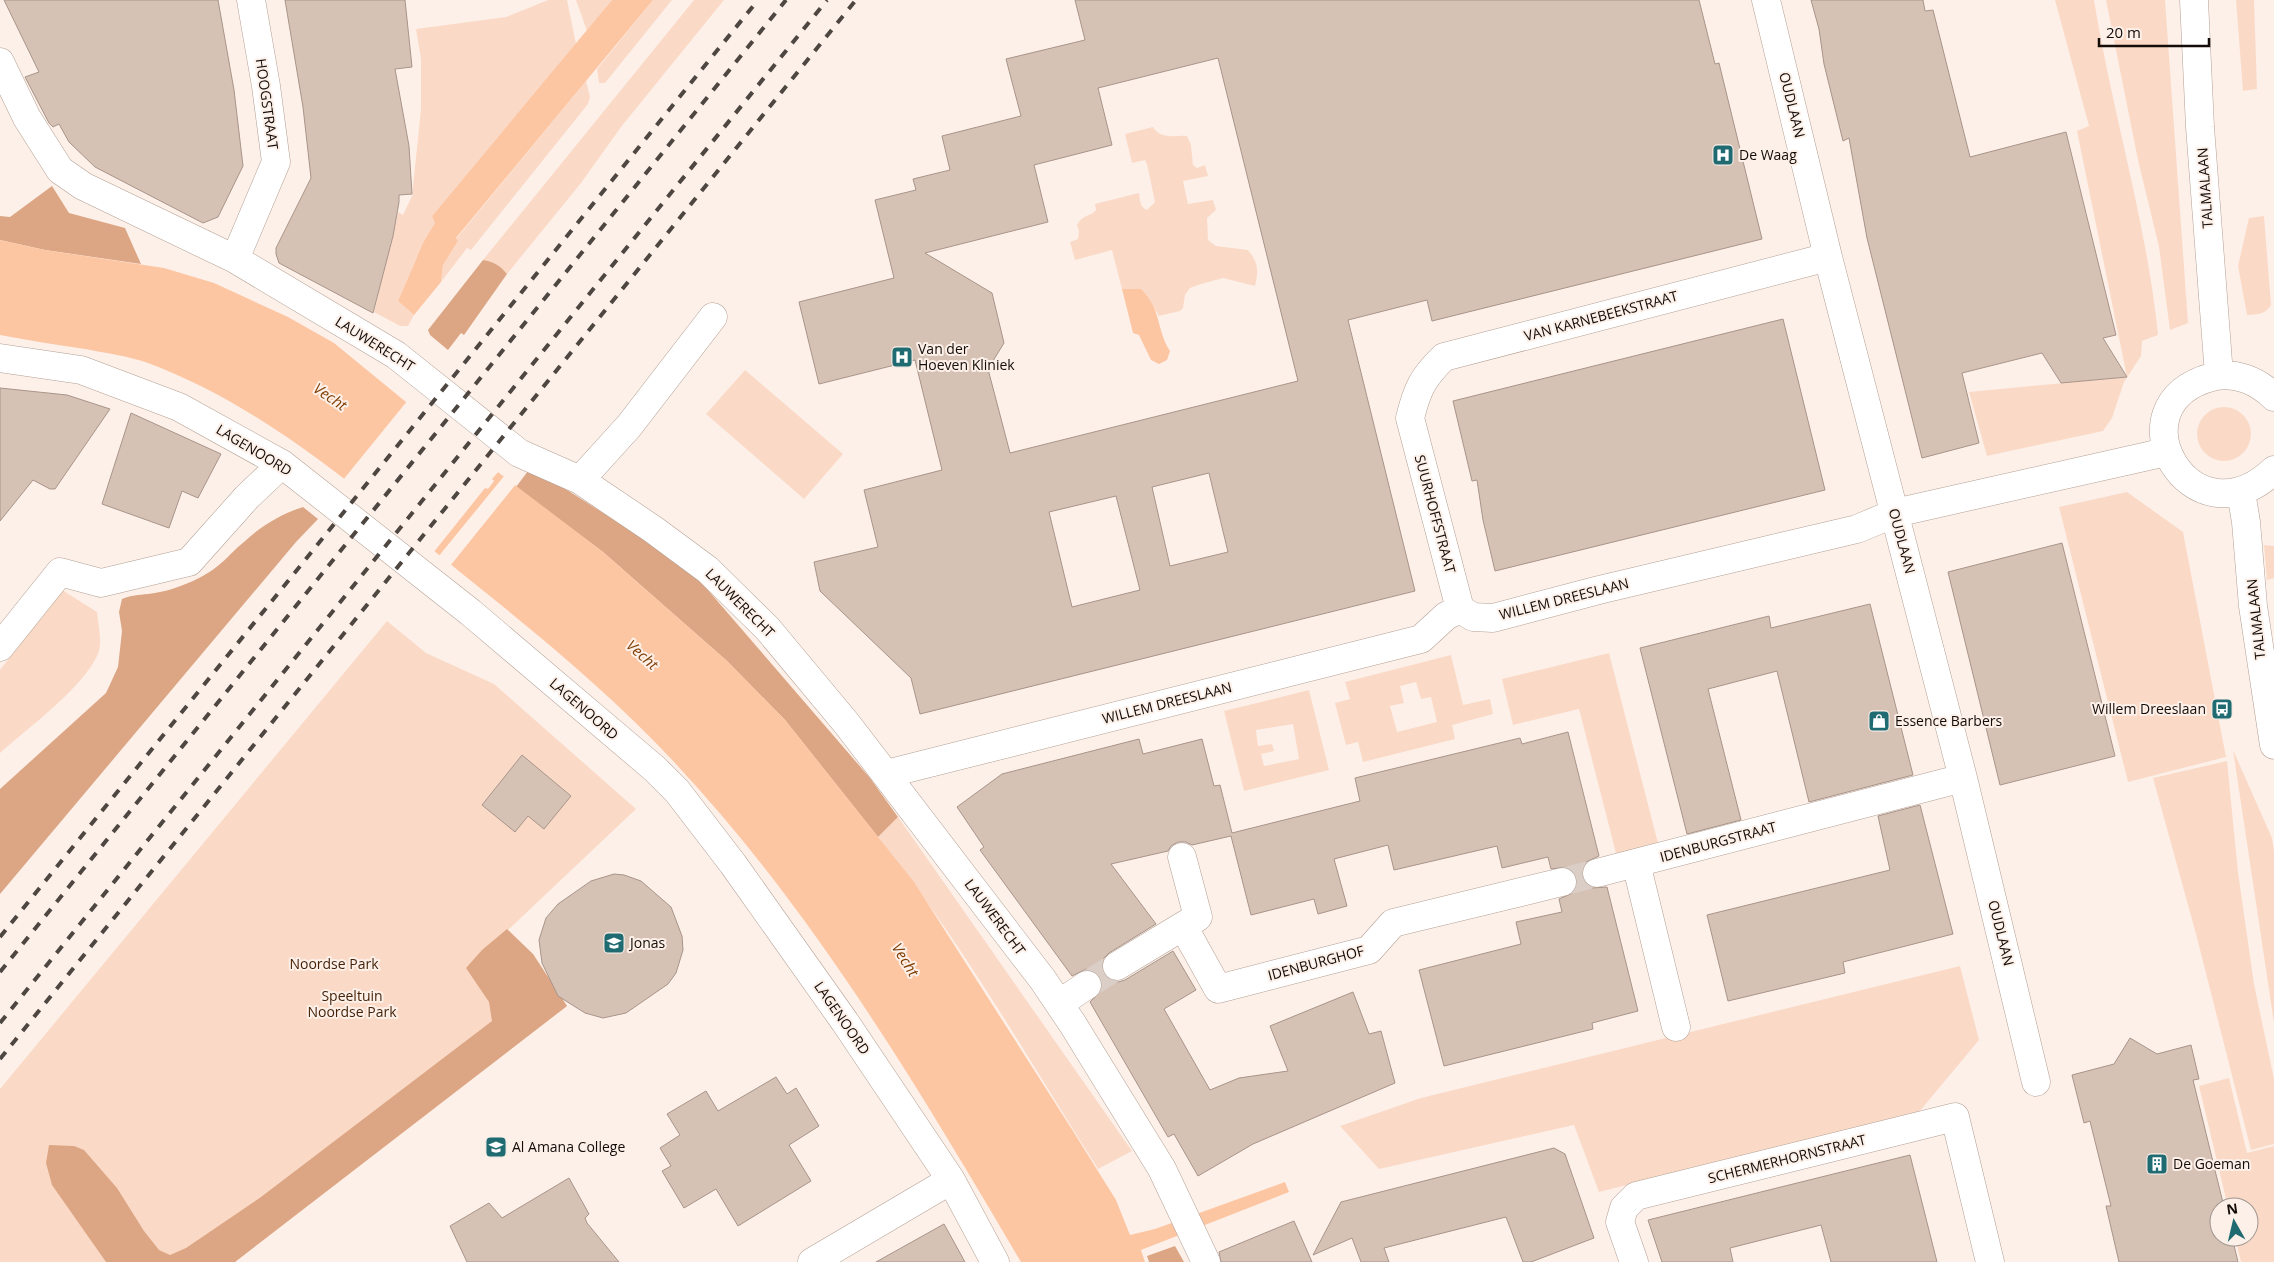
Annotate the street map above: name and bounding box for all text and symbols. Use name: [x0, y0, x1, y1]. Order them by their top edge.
scale bar: [2099, 15, 2209, 47]
text: 20 m: [2106, 22, 2141, 42]
street label: HOOGSTRAAT: [252, 57, 283, 151]
street label: OUDLAAN: [1775, 70, 1810, 140]
hospital icon: De Waag: [1711, 143, 1735, 167]
place label: De Waag: [1739, 145, 1797, 164]
street label: TALMALAAN: [2192, 147, 2217, 229]
street label: VAN KARNEBEEKSTRAAT: [1522, 286, 1680, 345]
street label: LAUWERECHT: [332, 312, 419, 376]
place label: Van der Hoeven Kliniek: [918, 339, 1015, 374]
hospital icon: Van der Hoeven Kliniek: [890, 345, 914, 369]
water label: Vecht: [310, 378, 352, 415]
street label: LAGENOORD: [213, 419, 296, 480]
street label: SUURHOFFSTRAAT: [1411, 453, 1461, 575]
street label: OUDLAAN: [1885, 506, 1920, 576]
street label: LAUWERECHT: [702, 564, 779, 642]
street label: WILLEM DREESLAAN: [1497, 573, 1631, 624]
street label: TALMALAAN: [2242, 578, 2269, 660]
water label: Vecht: [623, 635, 664, 674]
street label: LAGENOORD: [546, 673, 623, 744]
street label: WILLEM DREESLAAN: [1100, 677, 1234, 728]
bus stop icon: Willem Dreeslaan: [2210, 697, 2234, 721]
place label: Willem Dreeslaan: [2092, 699, 2206, 718]
shop icon: Essence Barbers: [1867, 709, 1891, 733]
place label: Essence Barbers: [1895, 711, 2002, 730]
street label: IDENBURGSTRAAT: [1658, 817, 1779, 866]
street label: LAUWERECHT: [961, 875, 1030, 959]
street label: OUDLAAN: [1984, 898, 2019, 968]
school or university icon: Jonas: [602, 931, 626, 955]
place label: Jonas: [628, 933, 666, 952]
water label: Vecht: [888, 939, 924, 981]
street label: IDENBURGHOF: [1266, 941, 1366, 984]
park label: Noordse Park: [289, 954, 379, 973]
street label: LAGENOORD: [810, 977, 875, 1058]
park label: Speeltuin Noordse Park: [307, 986, 397, 1021]
street label: SCHERMERHORNSTRAAT: [1706, 1130, 1868, 1187]
school or university icon: Al Amana College: [484, 1135, 508, 1159]
place label: Al Amana College: [512, 1137, 625, 1156]
building icon: De Goeman: [2145, 1152, 2169, 1176]
place label: De Goeman: [2173, 1154, 2250, 1173]
north arrow: [2209, 1197, 2259, 1247]
text: N: [2225, 1198, 2239, 1219]

